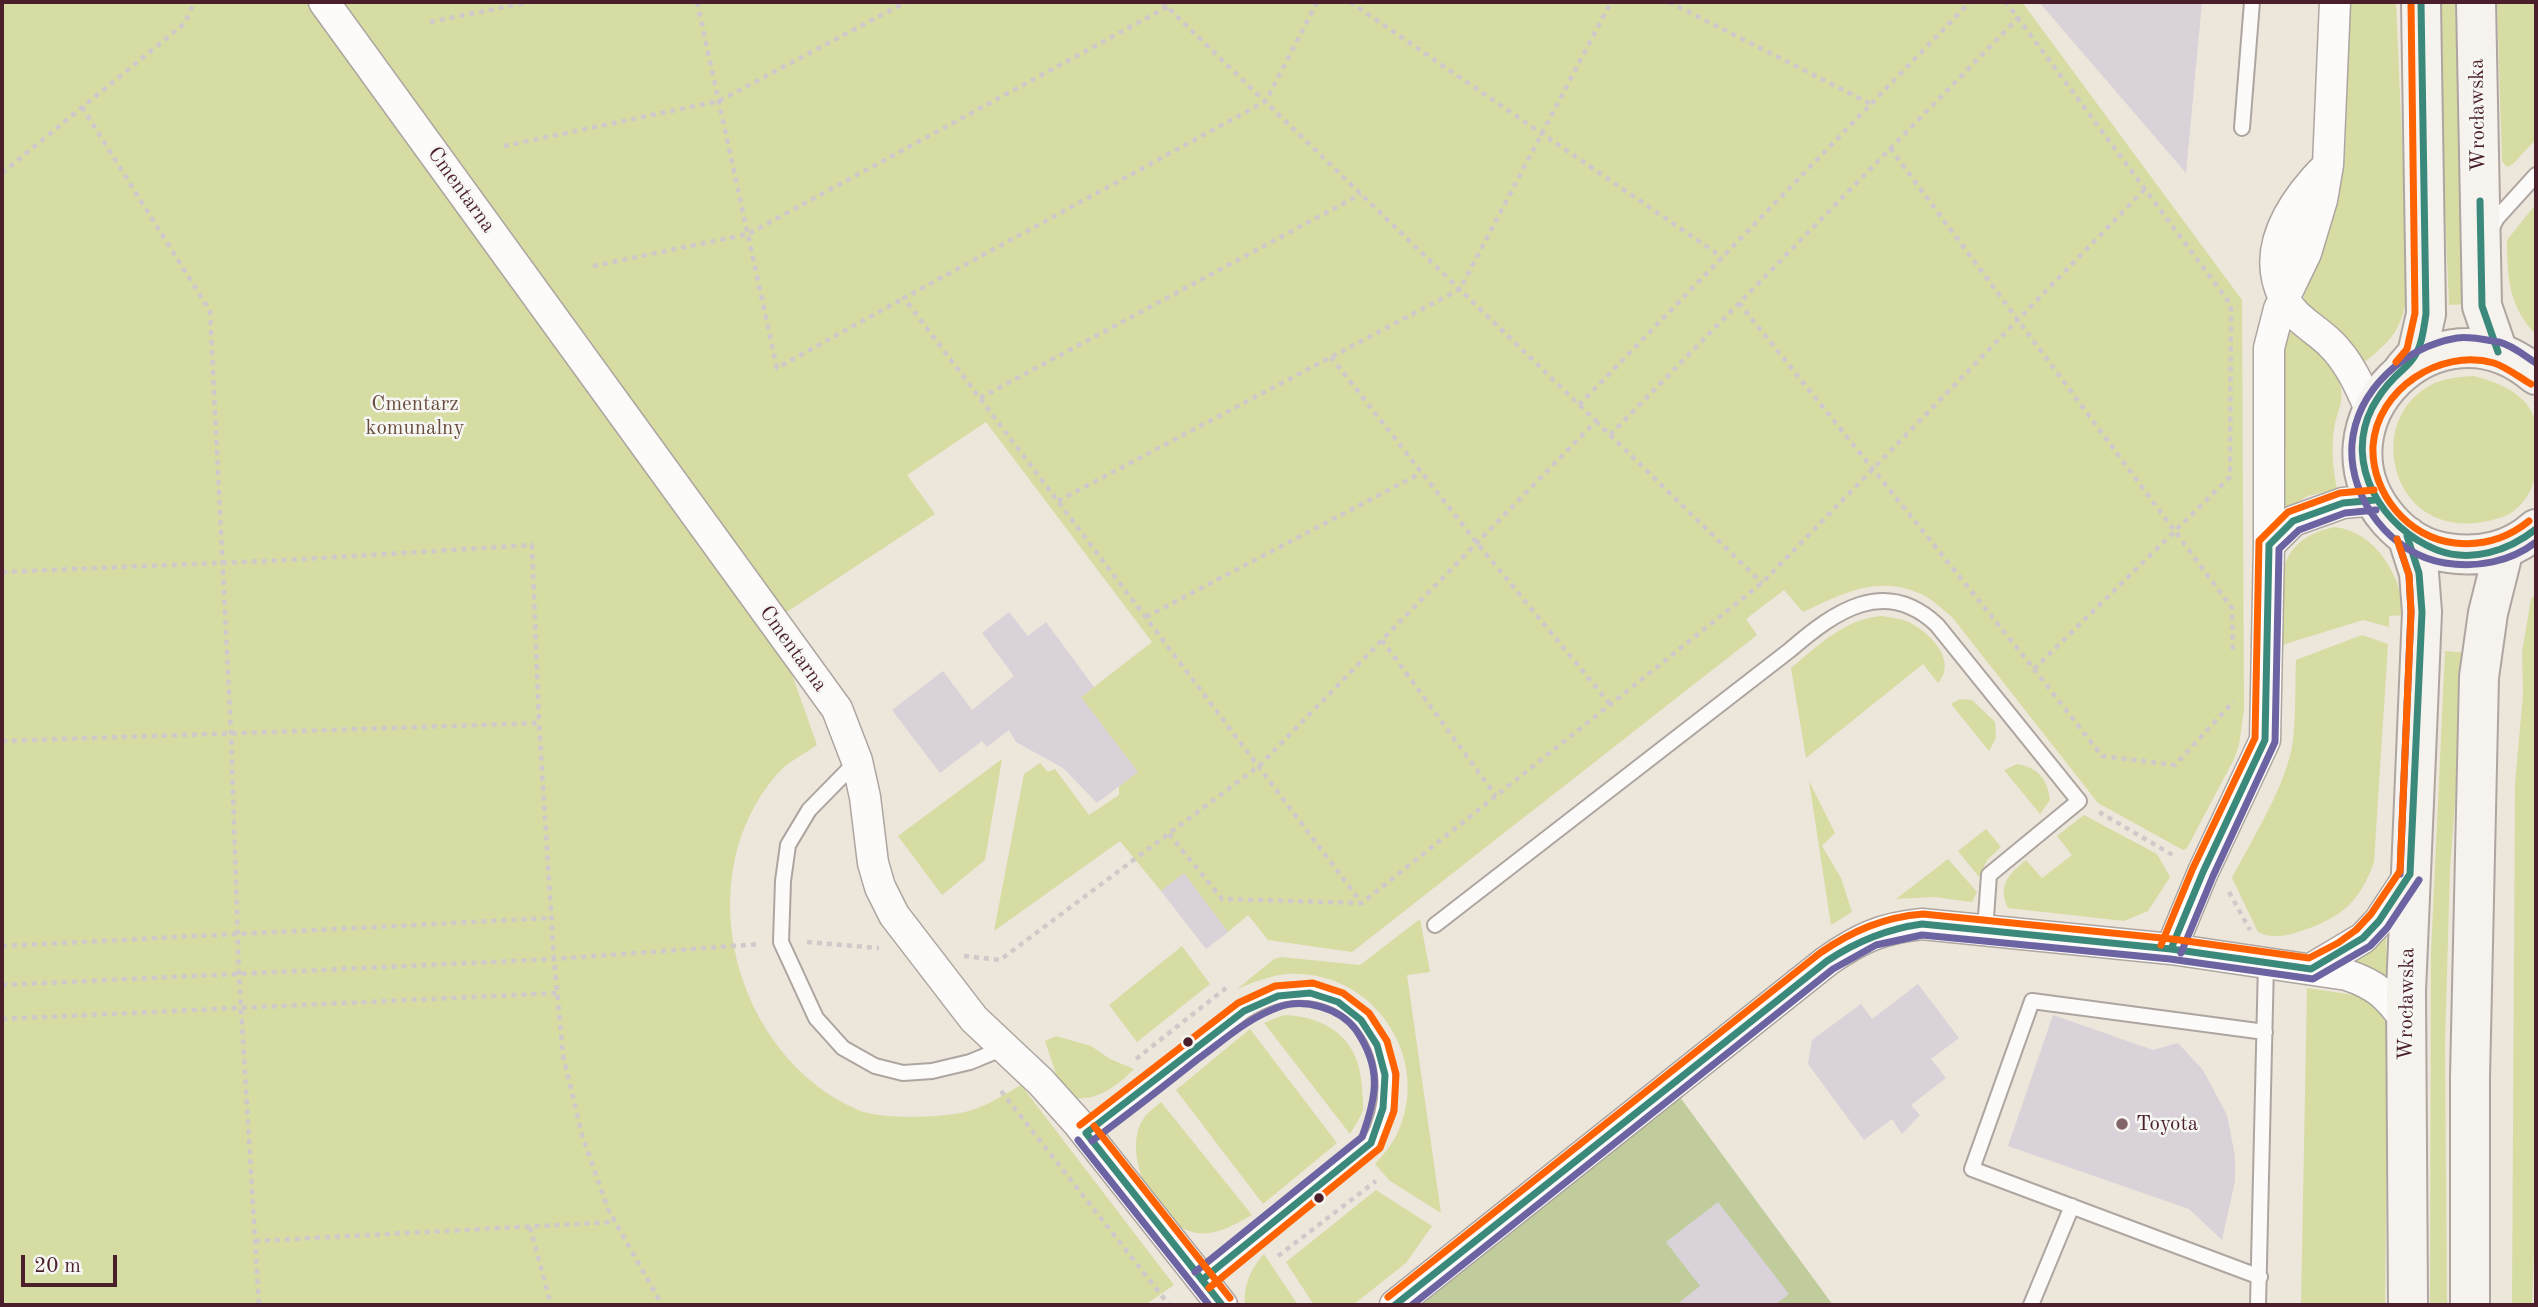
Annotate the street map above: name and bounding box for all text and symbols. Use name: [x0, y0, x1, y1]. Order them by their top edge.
street label: Wrocławska: [2464, 58, 2492, 172]
street label: Cmentarna: [421, 142, 501, 238]
park label: Cmentarz komunalny: [365, 391, 465, 441]
street label: Cmentarna: [753, 601, 833, 697]
street label: Wrocławska: [2393, 947, 2421, 1061]
unlabelled marker: [1181, 1035, 1195, 1049]
place label: Toyota: [2136, 1111, 2198, 1137]
marker: Toyota: [2114, 1116, 2130, 1132]
unlabelled marker: [1312, 1191, 1326, 1205]
scale bar: [24, 1240, 121, 1284]
text: 20 m: [34, 1256, 81, 1277]

